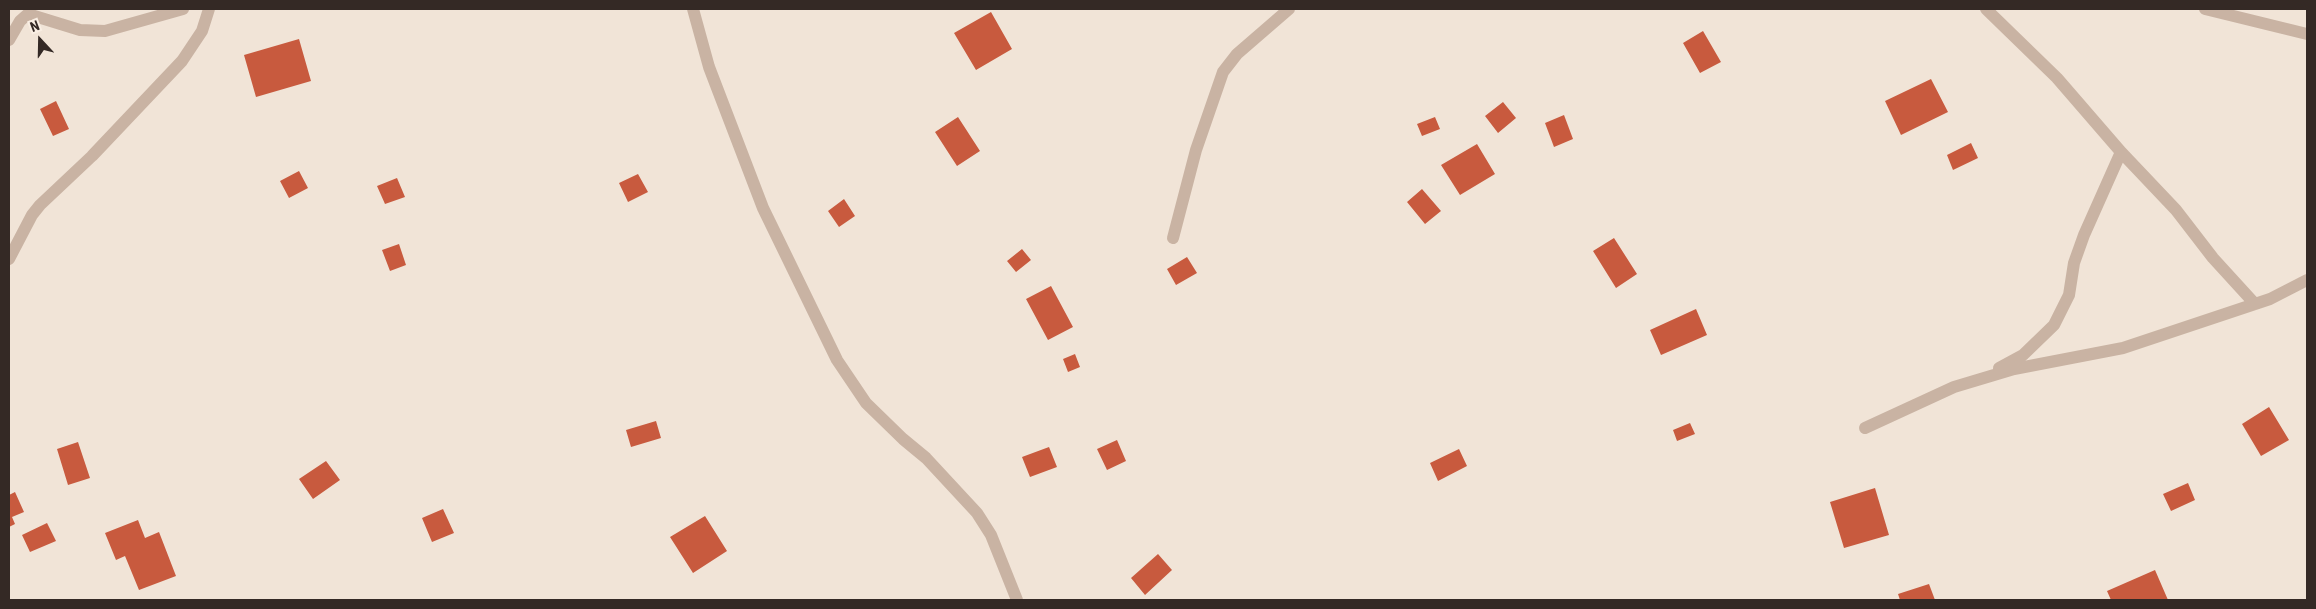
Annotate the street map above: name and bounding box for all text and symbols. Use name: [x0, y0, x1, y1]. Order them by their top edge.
north arrow: [15, 15, 65, 65]
text: N: [28, 17, 41, 35]

